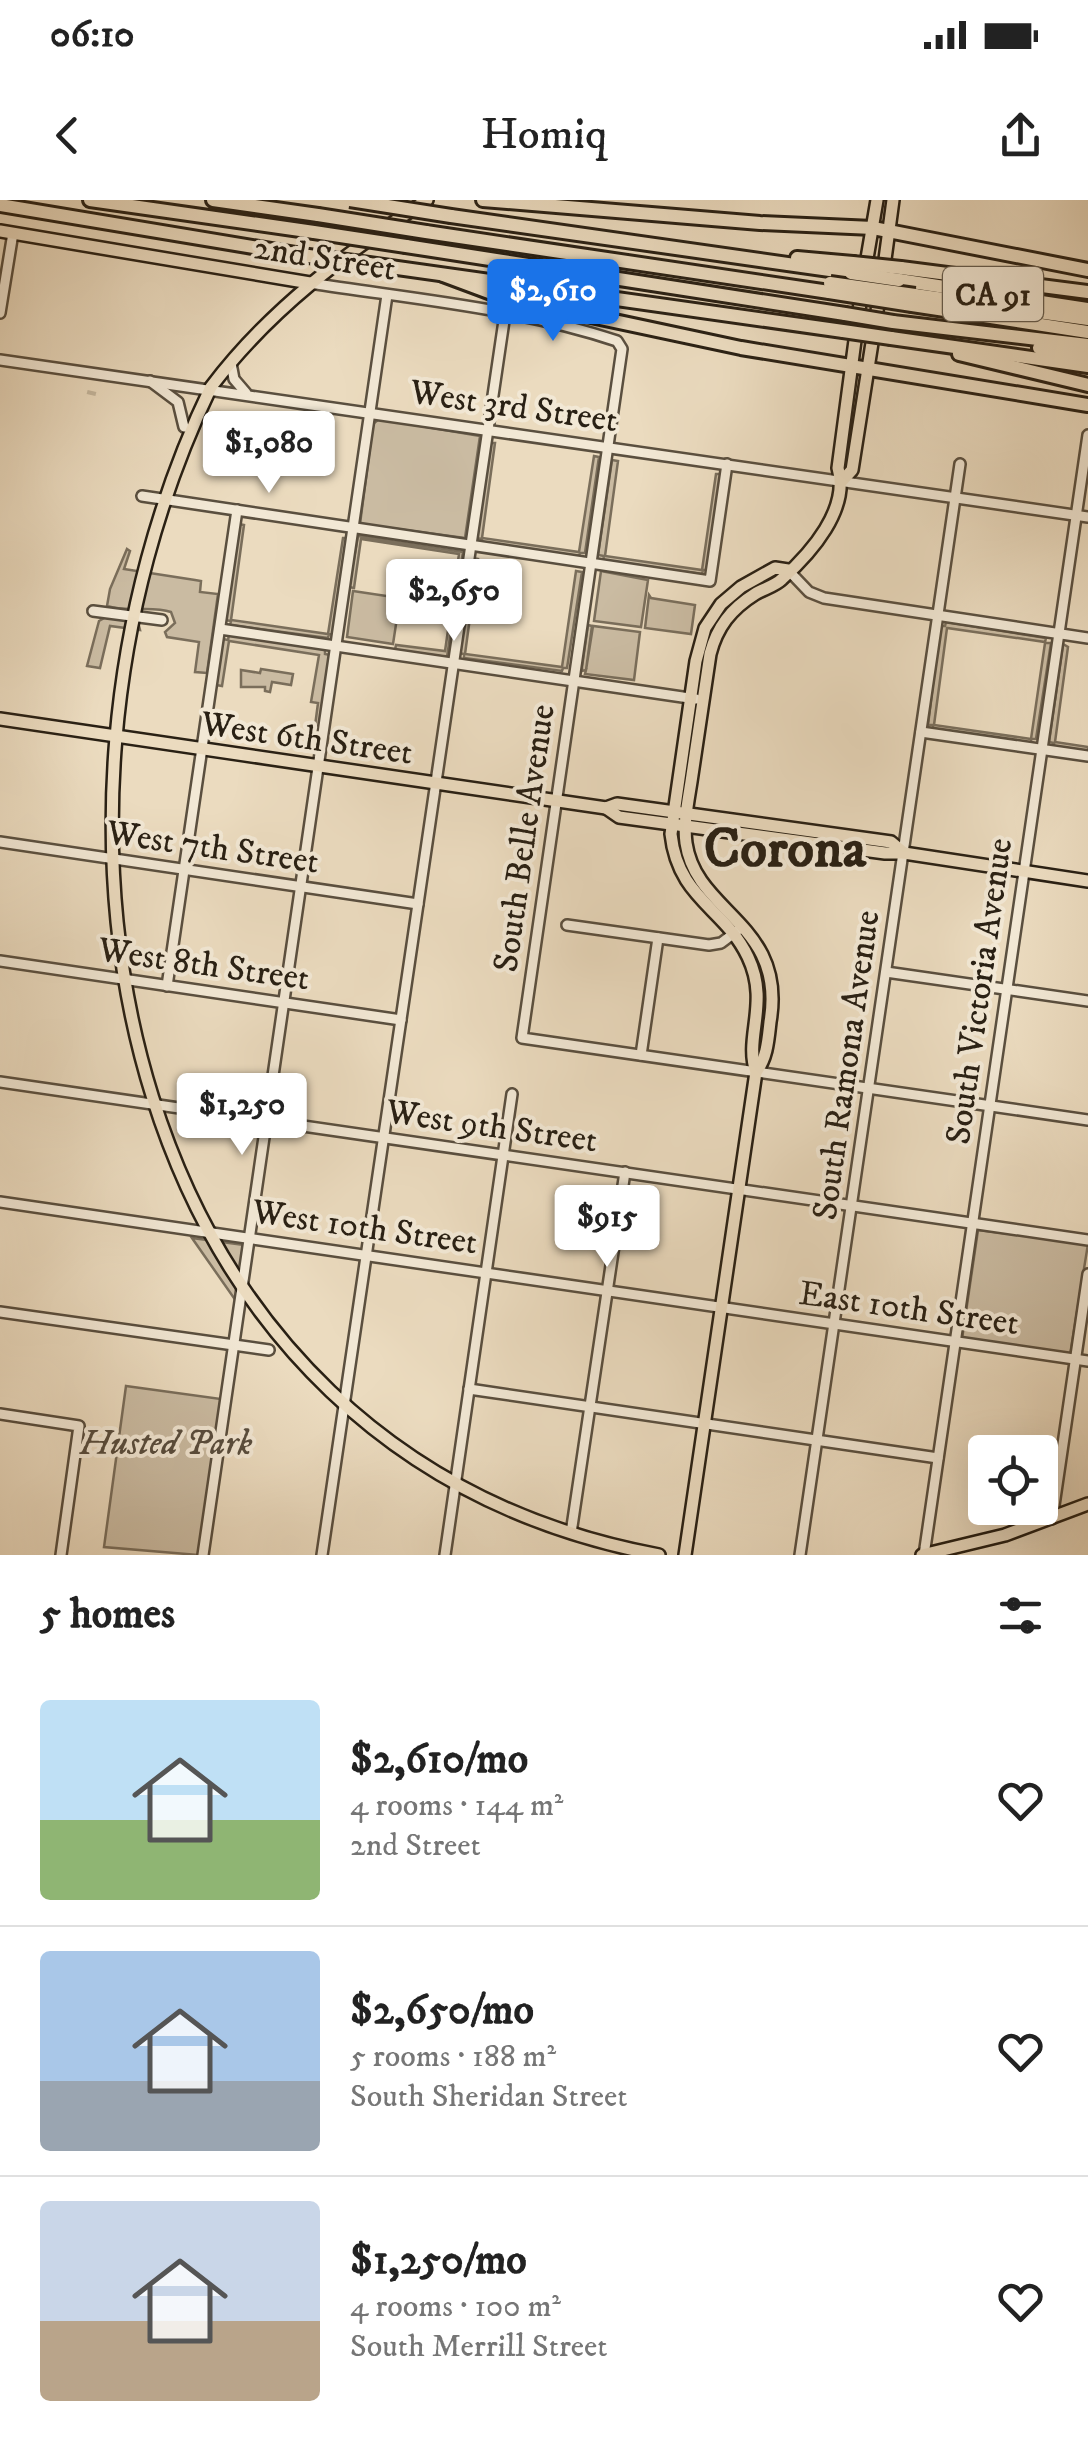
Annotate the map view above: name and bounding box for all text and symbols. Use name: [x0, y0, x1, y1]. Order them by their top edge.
text: 06:10: [50, 11, 134, 59]
text: Homiq: [481, 107, 607, 163]
icon: back: [40, 108, 95, 163]
icon: share: [993, 108, 1048, 163]
street label: 2nd Street: [251, 226, 399, 292]
pin: $2,610: [472, 259, 634, 344]
road number: CA 91: [943, 267, 1043, 321]
text: $2,610: [509, 271, 597, 311]
street label: West 3rd Street: [406, 371, 620, 443]
pin: $1,080: [188, 411, 350, 496]
text: $1,080: [225, 423, 313, 463]
pin: $2,650: [373, 559, 535, 644]
text: $2,650: [408, 571, 500, 611]
street label: West 6th Street: [197, 702, 415, 776]
street label: South Belle Avenue: [484, 702, 566, 975]
street label: West 7th Street: [103, 811, 322, 885]
district label: Corona: [704, 816, 867, 885]
street label: South Victoria Avenue: [937, 835, 1023, 1147]
street label: South Ramona Avenue: [803, 908, 890, 1223]
street label: West 8th Street: [94, 928, 312, 1002]
pin: $1,250: [161, 1073, 323, 1158]
text: $1,250: [199, 1085, 285, 1125]
street label: West 9th Street: [382, 1090, 600, 1164]
pin: $915: [548, 1185, 666, 1270]
street label: West 10th Street: [248, 1190, 480, 1266]
text: $915: [577, 1197, 637, 1237]
street label: East 10th Street: [796, 1272, 1021, 1346]
park label: Husted Park: [79, 1422, 253, 1466]
map controls: [968, 1435, 1058, 1525]
button: locate: [968, 1435, 1058, 1525]
icon: filters: [993, 1588, 1048, 1643]
text: 5 homes: [40, 1589, 175, 1641]
text: $2,610/mo: [350, 1734, 528, 1786]
icon: home: [120, 1740, 240, 1860]
icon: heart: [993, 1773, 1048, 1828]
text: 4 rooms · 144 m²: [350, 1786, 563, 1826]
text: 2nd Street: [350, 1826, 481, 1866]
text: $2,650/mo: [350, 1985, 534, 2037]
icon: home: [120, 1991, 240, 2111]
icon: heart: [993, 2024, 1048, 2079]
text: 5 rooms · 188 m²: [350, 2037, 556, 2077]
text: South Sheridan Street: [350, 2077, 627, 2117]
text: $1,250/mo: [350, 2235, 527, 2287]
icon: home: [120, 2241, 240, 2361]
icon: heart: [993, 2274, 1048, 2329]
text: 4 rooms · 100 m²: [350, 2287, 561, 2327]
text: South Merrill Street: [350, 2327, 608, 2367]

